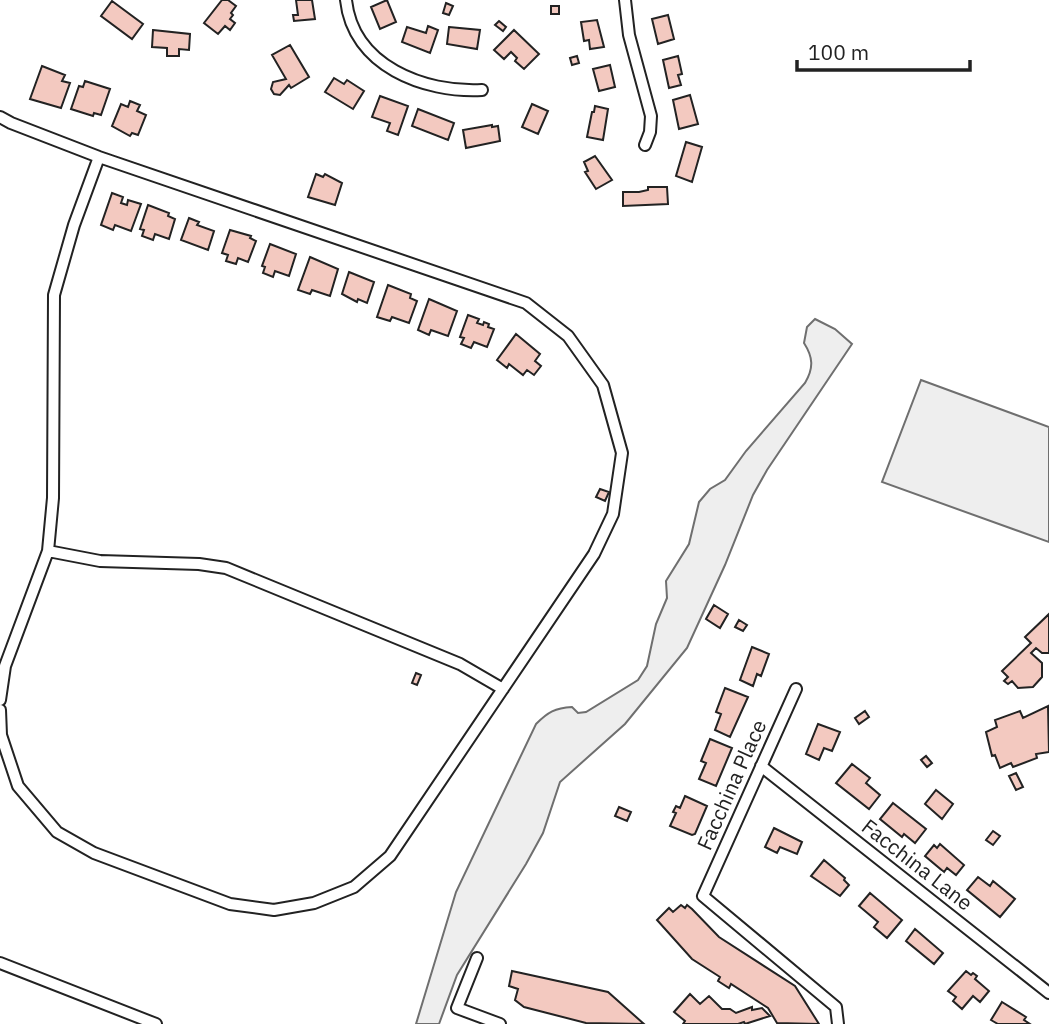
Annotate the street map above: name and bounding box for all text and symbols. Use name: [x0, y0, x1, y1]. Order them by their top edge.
scale bar: [797, 28, 970, 72]
text: 100 m: [808, 38, 869, 66]
street label: Facchina Place: [690, 715, 772, 854]
street label: Facchina Lane: [856, 812, 979, 916]

